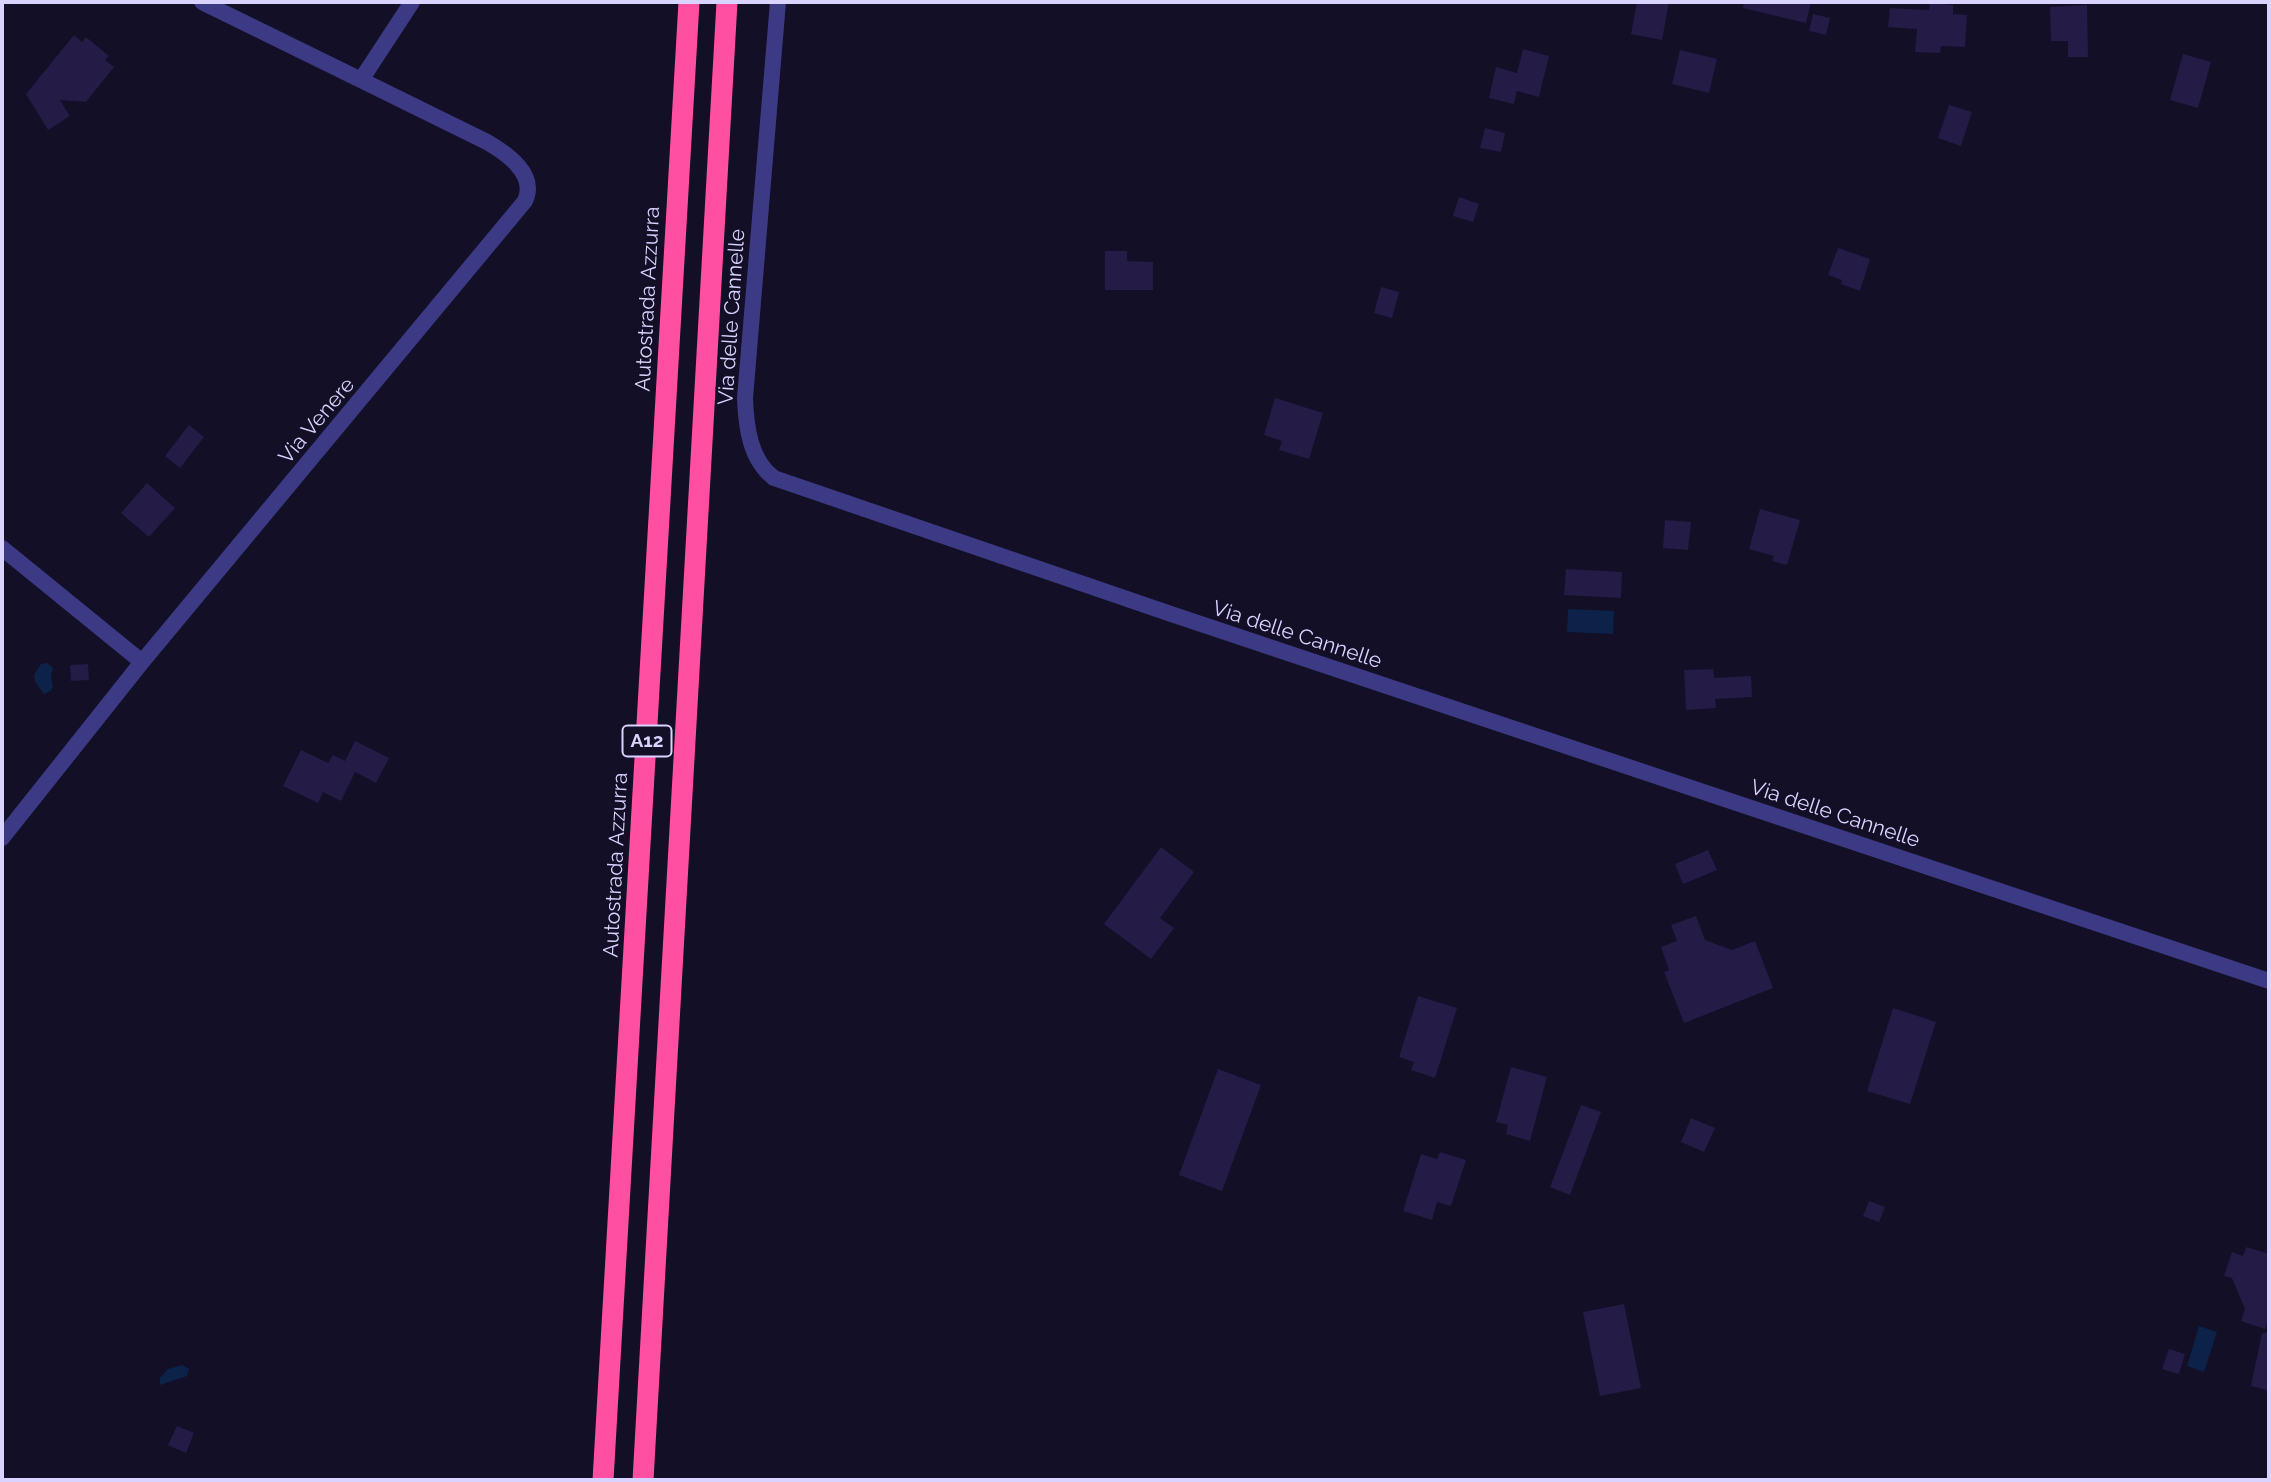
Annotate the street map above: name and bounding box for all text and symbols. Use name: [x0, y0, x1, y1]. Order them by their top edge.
street label: Autostrada Azzurra: [631, 206, 665, 392]
street label: Via delle Cannelle: [713, 228, 751, 406]
street label: Via Venere: [274, 373, 360, 469]
street label: Via delle Cannelle: [1209, 596, 1385, 674]
road number: A12: [622, 726, 672, 756]
street label: Autostrada Azzurra: [599, 772, 633, 958]
street label: Via delle Cannelle: [1747, 775, 1923, 853]

